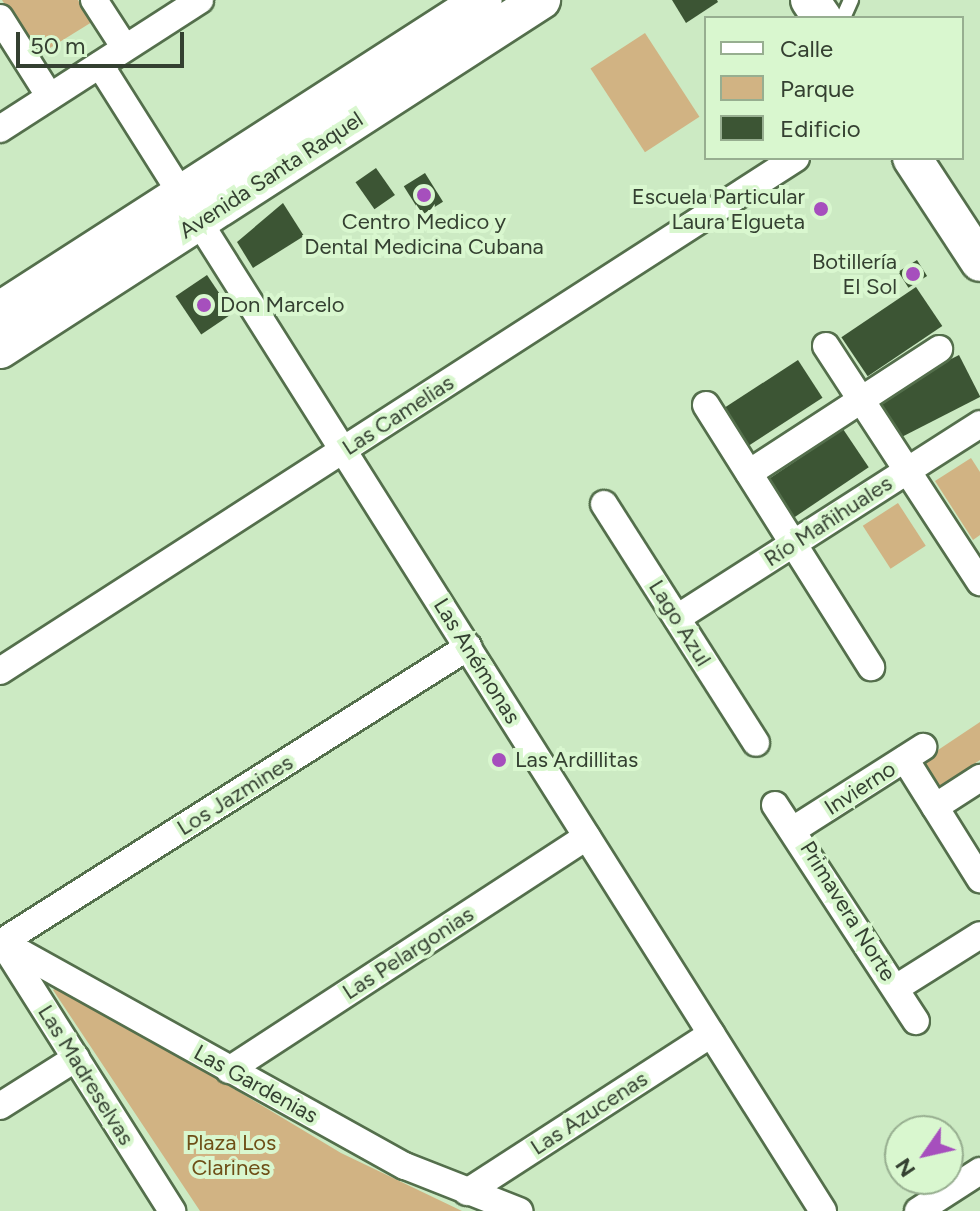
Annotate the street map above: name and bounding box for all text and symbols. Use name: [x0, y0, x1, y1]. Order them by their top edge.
scale bar: [20, 16, 188, 66]
legend: [704, 16, 964, 160]
text: 50 m: [30, 31, 86, 60]
text: Calle: [780, 34, 833, 63]
text: Parque: [780, 74, 854, 103]
street label: Avenida Santa Raquel: [174, 106, 368, 244]
text: Edificio: [780, 114, 861, 143]
place label: Escuela Particular Laura Elgueta: [632, 183, 805, 234]
marker: Centro Medico y Dental Medicina Cubana: [415, 186, 433, 204]
marker: Escuela Particular Laura Elgueta: [812, 200, 830, 218]
place label: Centro Medico y Dental Medicina Cubana: [304, 208, 544, 260]
place label: Botillería El Sol: [812, 248, 897, 300]
marker: Botillería El Sol: [904, 265, 922, 283]
place label: Don Marcelo: [220, 292, 344, 318]
marker: Don Marcelo: [195, 296, 213, 314]
street label: Las Camelias: [337, 369, 459, 461]
street label: Río Mañihuales: [759, 470, 897, 572]
street label: Lago Azul: [643, 575, 717, 671]
street label: Las Anémonas: [428, 593, 526, 729]
place label: Las Ardillitas: [515, 747, 638, 773]
street label: Los Jazmines: [172, 749, 298, 841]
marker: Las Ardillitas: [490, 751, 508, 769]
street label: Invierno: [820, 755, 900, 821]
street label: Primavera Norte: [794, 836, 902, 986]
street label: Las Pelargonias: [338, 901, 478, 1005]
street label: Las Madreselvas: [32, 1000, 140, 1150]
street label: Las Gardenias: [189, 1039, 323, 1129]
street label: Las Azucenas: [526, 1065, 652, 1161]
north arrow: [884, 1115, 964, 1195]
park label: Plaza Los Clarines: [186, 1129, 276, 1180]
text: N: [889, 1153, 921, 1182]

